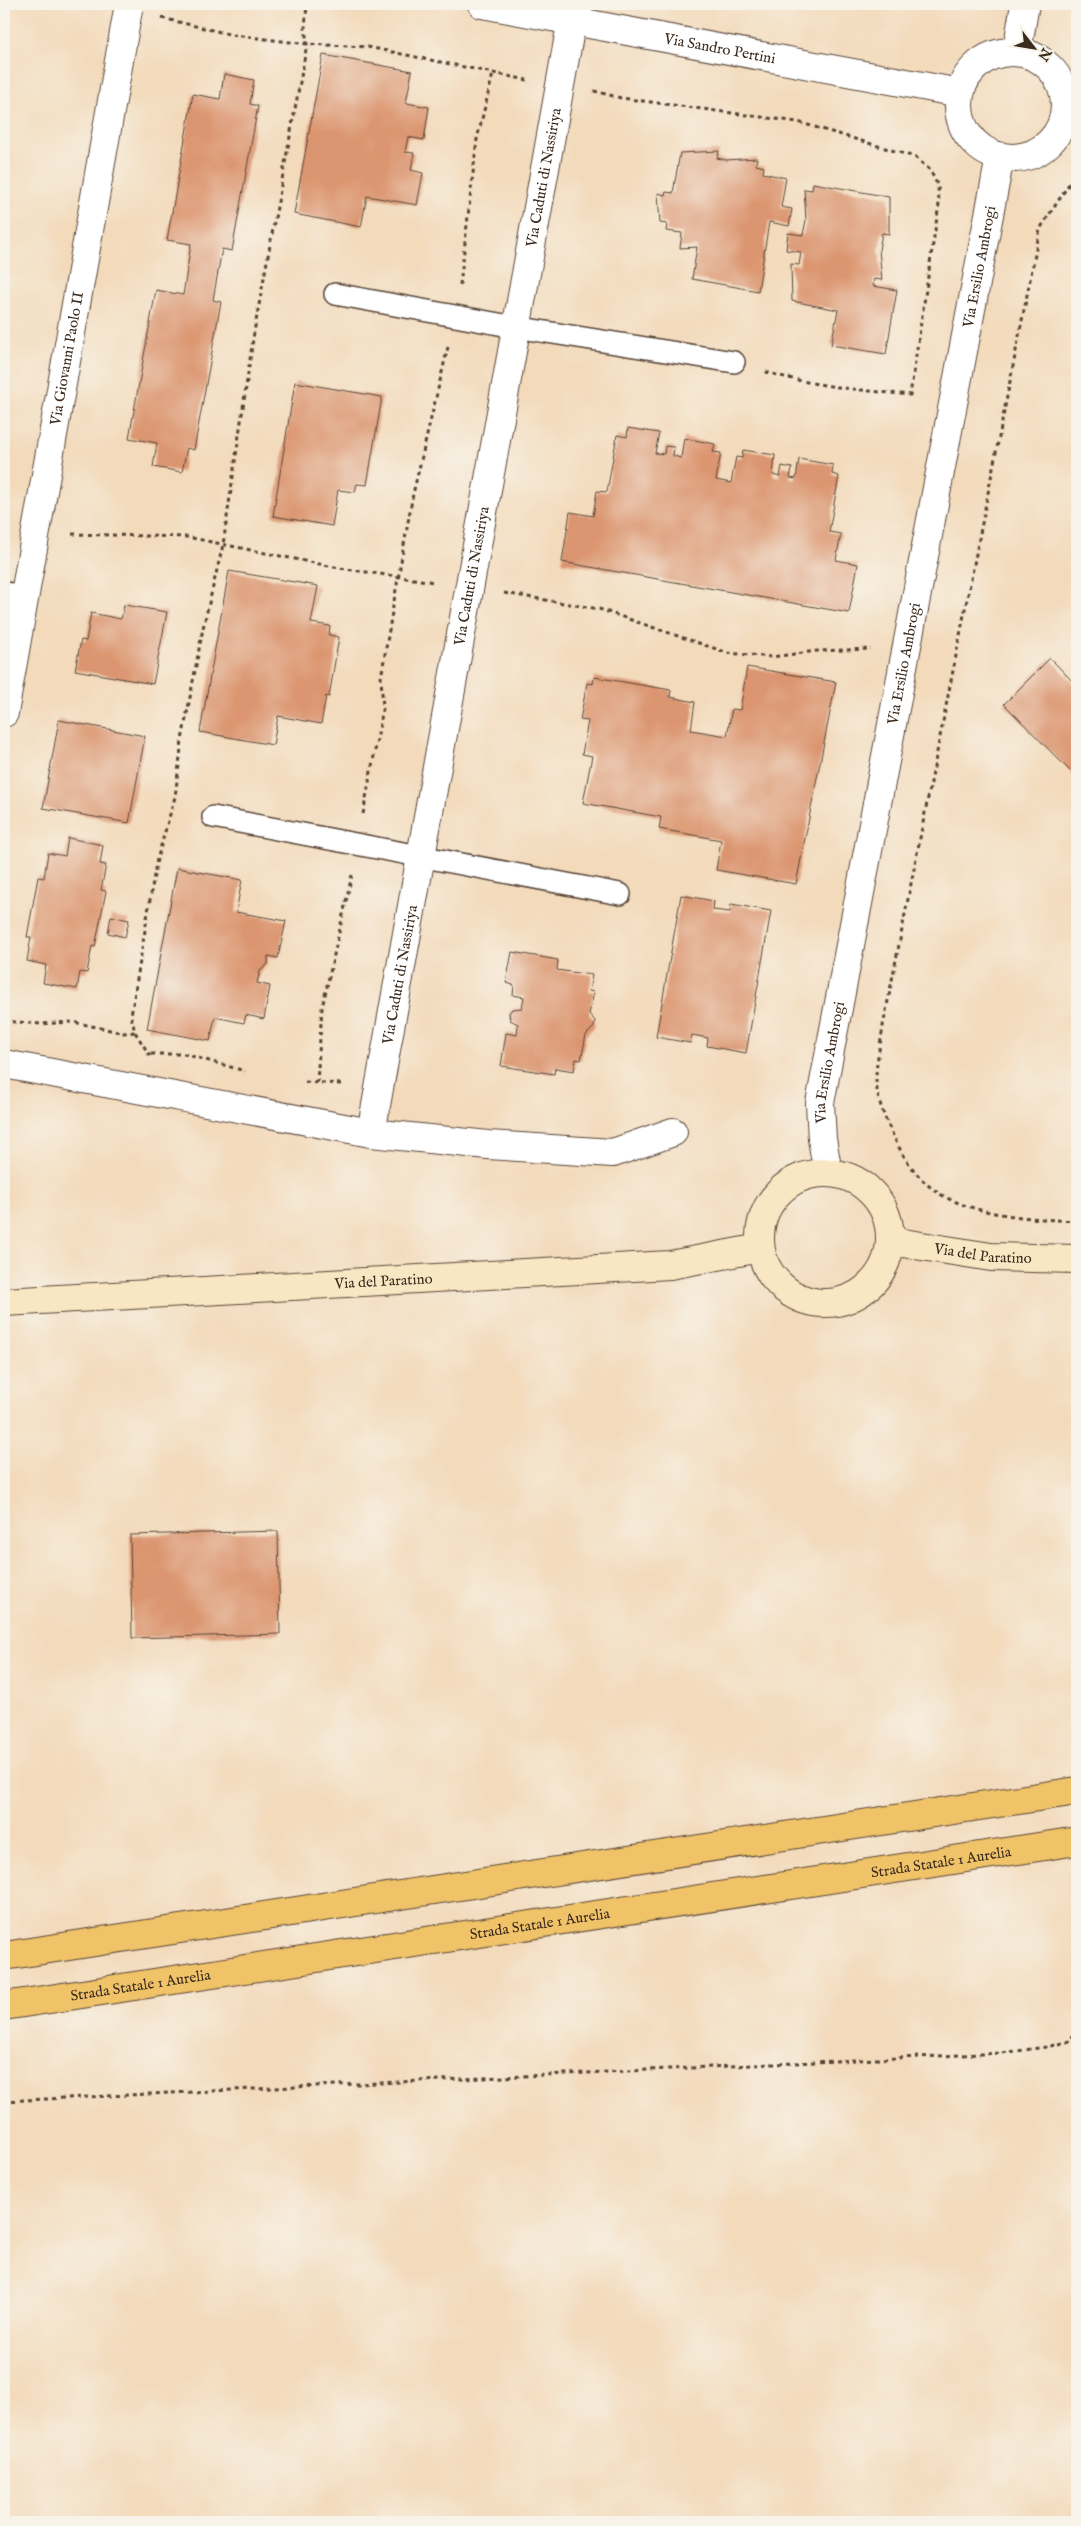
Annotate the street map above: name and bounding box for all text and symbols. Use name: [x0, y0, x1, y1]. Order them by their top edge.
north arrow: [1008, 22, 1058, 72]
street label: Via Sandro Pertini: [662, 28, 777, 68]
text: N: [1033, 43, 1056, 64]
street label: Via Caduti di Nassiriya: [521, 106, 565, 250]
street label: Via Ersilio Ambrogi: [958, 204, 1000, 330]
street label: Via Giovanni Paolo II: [45, 290, 88, 428]
street label: Via Caduti di Nassiriya: [449, 504, 493, 648]
street label: Via Ersilio Ambrogi: [883, 601, 925, 727]
street label: Via Caduti di Nassiriya: [378, 903, 422, 1047]
street label: Via Ersilio Ambrogi: [810, 1000, 849, 1125]
street label: Via del Paratino: [932, 1238, 1032, 1267]
street label: Via del Paratino: [333, 1269, 433, 1293]
street label: Strada Statale 1 Aurelia: [870, 1842, 1013, 1882]
street label: Strada Statale 1 Aurelia: [468, 1903, 612, 1944]
street label: Strada Statale 1 Aurelia: [69, 1965, 212, 2005]

